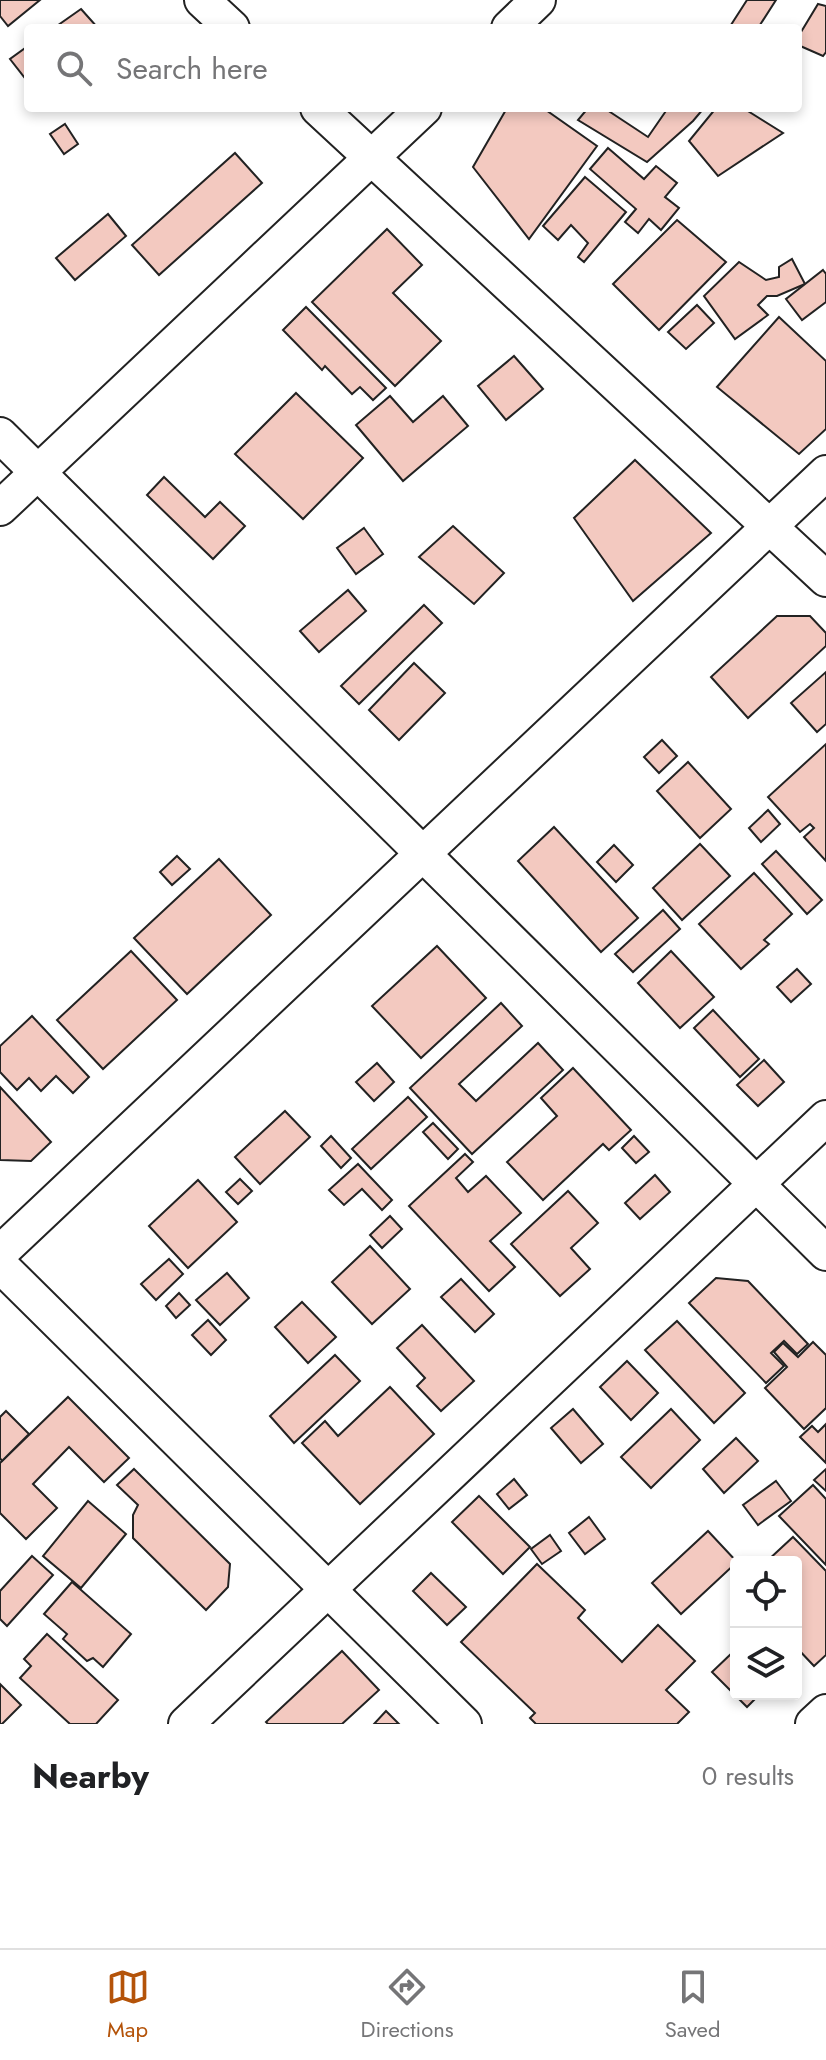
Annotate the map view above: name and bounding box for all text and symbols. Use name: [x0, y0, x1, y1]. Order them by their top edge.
search box: [24, 24, 802, 112]
icon: search: [52, 46, 96, 90]
text: Search here: [116, 47, 268, 90]
map controls: [730, 1556, 802, 1700]
button: locate: [730, 1556, 802, 1628]
button: layers: [730, 1628, 802, 1700]
text: Nearby: [32, 1752, 149, 1801]
text: 0 results: [702, 1757, 794, 1795]
tab: Map: [106, 1965, 150, 2045]
tab: Directions: [361, 1965, 454, 2045]
tab: Saved: [665, 1965, 720, 2045]

